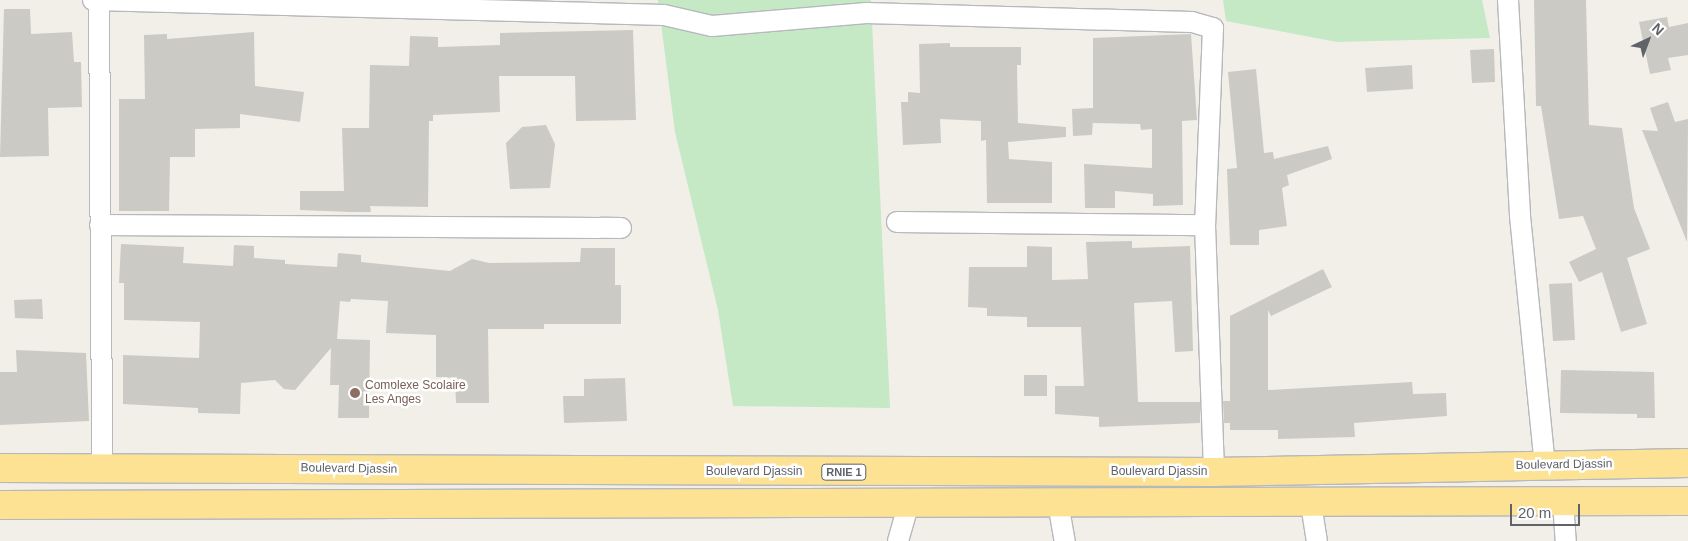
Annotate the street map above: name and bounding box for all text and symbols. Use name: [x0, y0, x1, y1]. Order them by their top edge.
north arrow: [1623, 15, 1673, 65]
text: N: [1649, 20, 1667, 38]
place label: Complexe Scolaire Les Anges: [365, 379, 466, 407]
marker: Complexe Scolaire Les Anges: [349, 387, 361, 399]
street label: Boulevard Djassin: [1516, 457, 1612, 473]
street label: Boulevard Djassin: [301, 461, 397, 477]
road number: RNIE 1: [820, 464, 868, 481]
street label: Boulevard Djassin: [706, 465, 802, 479]
street label: Boulevard Djassin: [1111, 465, 1207, 479]
scale bar: [1513, 494, 1583, 526]
text: 20 m: [1518, 504, 1551, 521]

